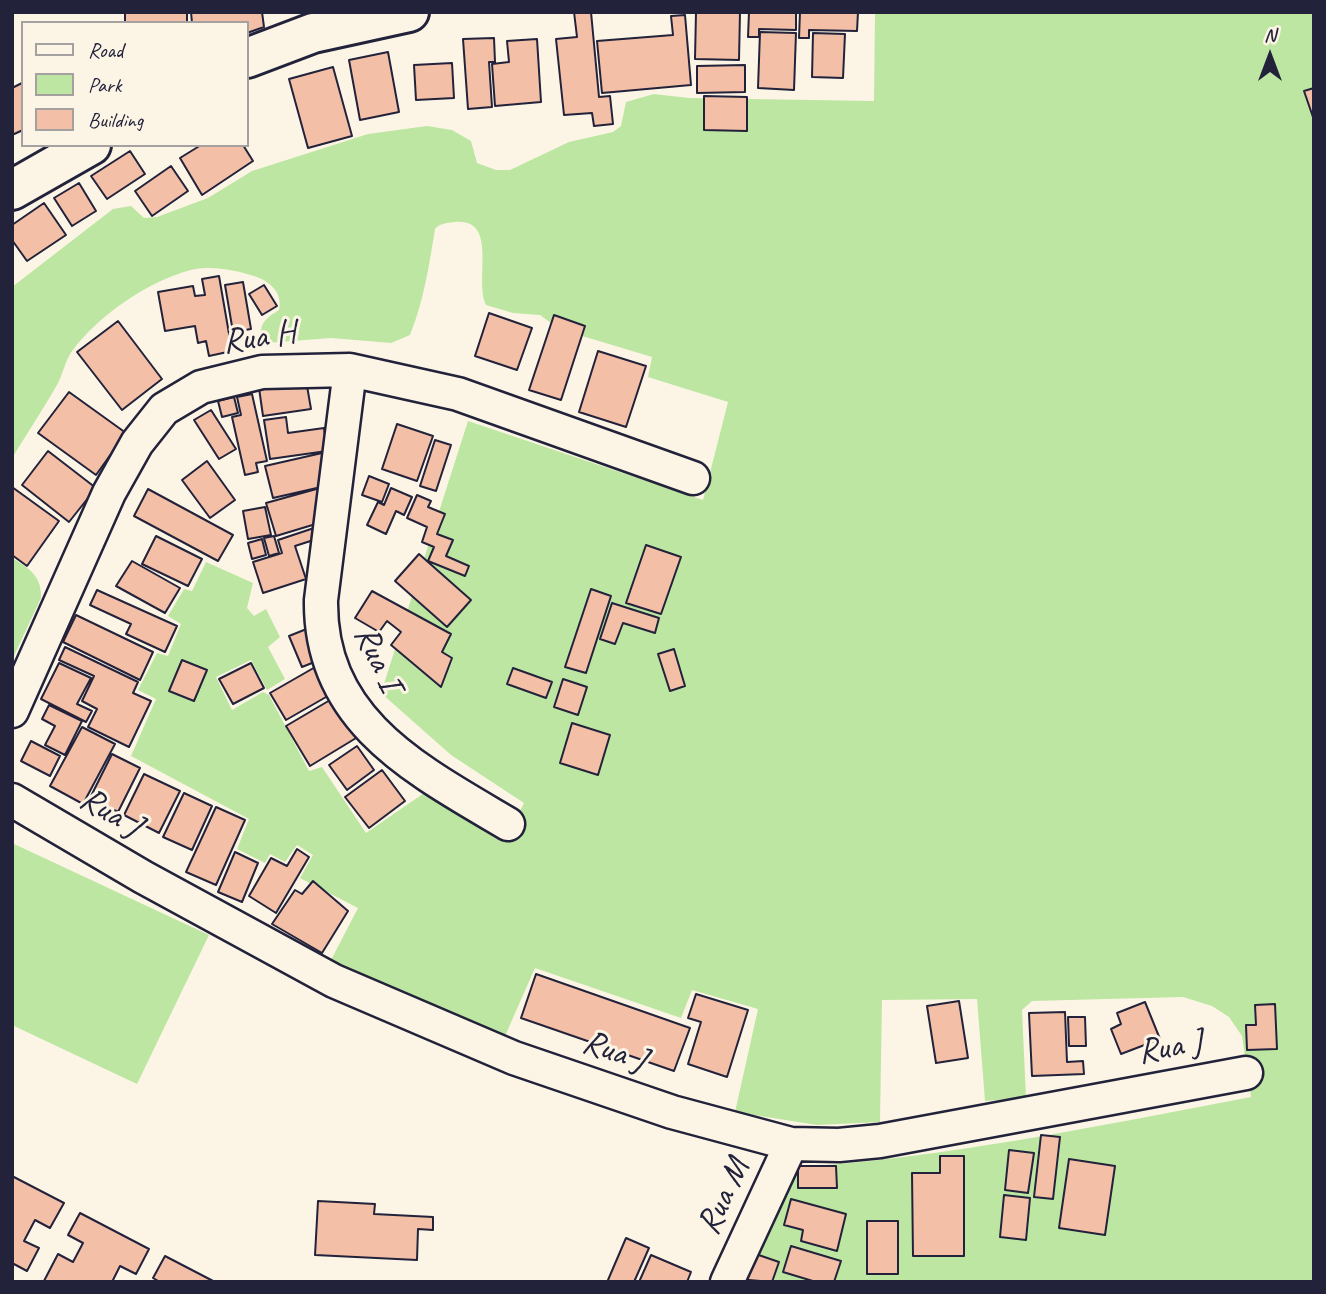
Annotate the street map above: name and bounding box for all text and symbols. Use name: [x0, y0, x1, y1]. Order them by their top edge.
legend: [21, 21, 248, 147]
north arrow: [1235, 21, 1305, 91]
text: N: [1264, 23, 1276, 47]
text: Road: [88, 37, 123, 63]
text: Park: [88, 72, 121, 98]
text: Building: [88, 107, 143, 133]
street label: Rua H: [220, 312, 298, 364]
street label: Rua I: [344, 620, 410, 698]
street label: Rua J: [72, 779, 148, 847]
street label: Rua J: [577, 1022, 651, 1082]
street label: Rua J: [1135, 1022, 1205, 1074]
street label: Rua M: [688, 1153, 760, 1241]

